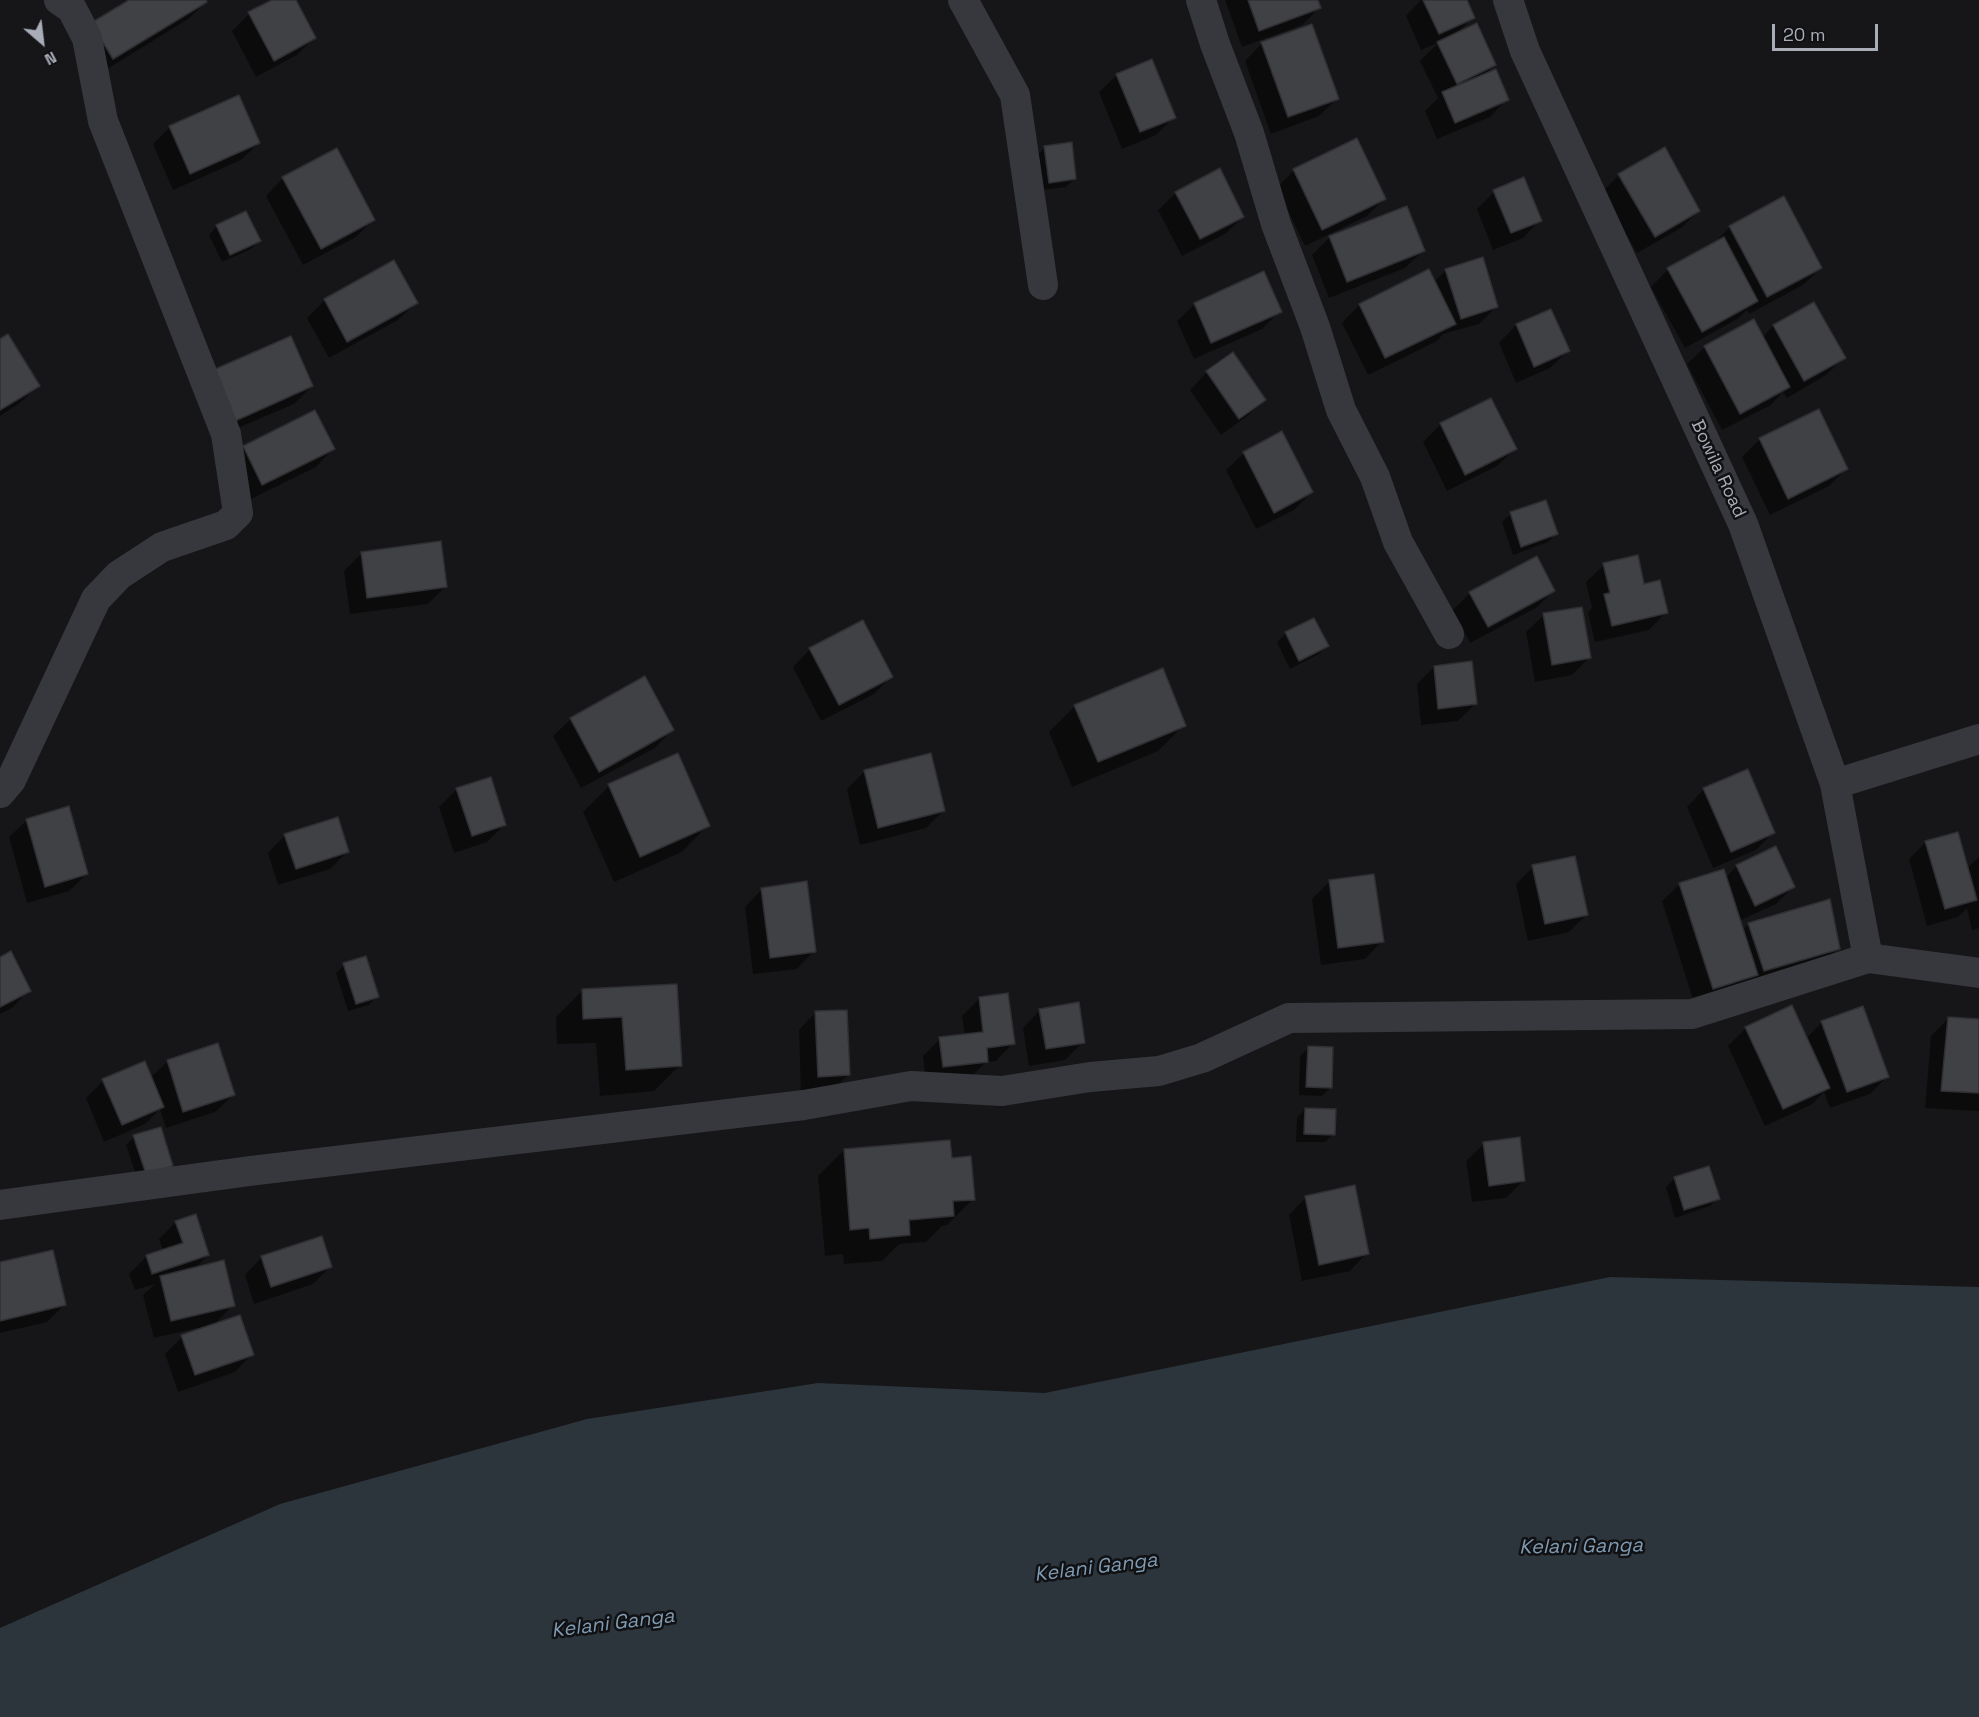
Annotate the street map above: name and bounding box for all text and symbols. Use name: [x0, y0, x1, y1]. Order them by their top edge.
north arrow: [12, 12, 72, 72]
scale bar: [1775, 12, 1882, 50]
text: 20 m: [1783, 23, 1826, 46]
text: N: [41, 47, 60, 70]
street label: Bowila Road: [1686, 417, 1750, 521]
water label: Kelani Ganga: [1519, 1534, 1643, 1560]
water label: Kelani Ganga: [1033, 1549, 1159, 1587]
water label: Kelani Ganga: [550, 1605, 676, 1643]

